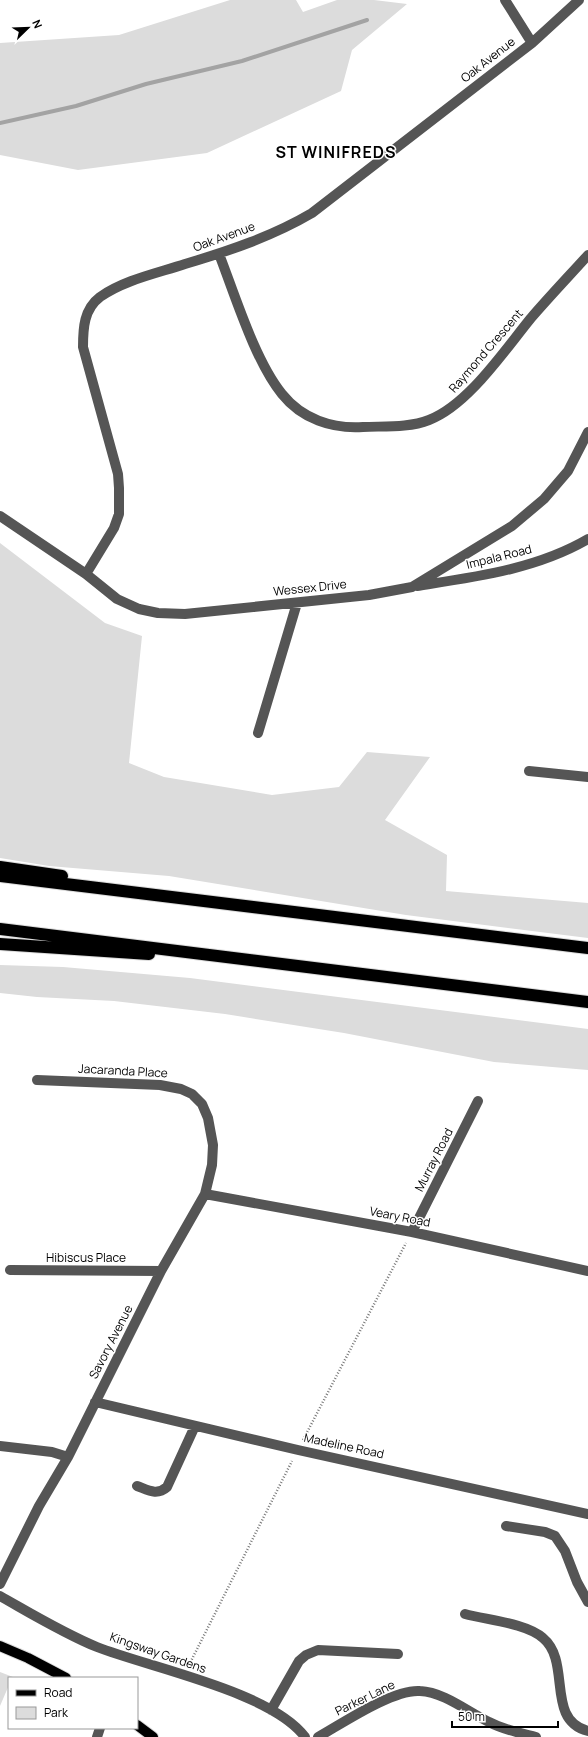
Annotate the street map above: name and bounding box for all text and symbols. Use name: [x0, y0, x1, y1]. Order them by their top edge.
north arrow: [8, 8, 48, 48]
text: N: [29, 17, 46, 31]
street label: Oak Avenue: [457, 33, 518, 86]
district label: ST WINIFREDS: [275, 141, 397, 163]
street label: Oak Avenue: [190, 217, 257, 256]
street label: Raymond Crescent: [445, 305, 527, 396]
street label: Impala Road: [464, 540, 533, 573]
street label: Wessex Drive: [272, 575, 347, 600]
street label: Jacaranda Place: [78, 1060, 168, 1081]
street label: Murray Road: [410, 1125, 457, 1194]
street label: Veary Road: [368, 1202, 432, 1231]
street label: Hibiscus Place: [46, 1249, 126, 1266]
street label: Savory Avenue: [85, 1302, 136, 1382]
street label: Madeline Road: [303, 1429, 386, 1462]
street label: Kingsway Gardens: [108, 1628, 209, 1677]
street label: Parker Lane: [332, 1676, 397, 1719]
legend: [8, 1677, 138, 1729]
text: Road: [44, 1684, 72, 1701]
scale bar: [452, 1703, 558, 1729]
text: Park: [44, 1704, 69, 1721]
text: 50 m: [458, 1708, 485, 1725]

